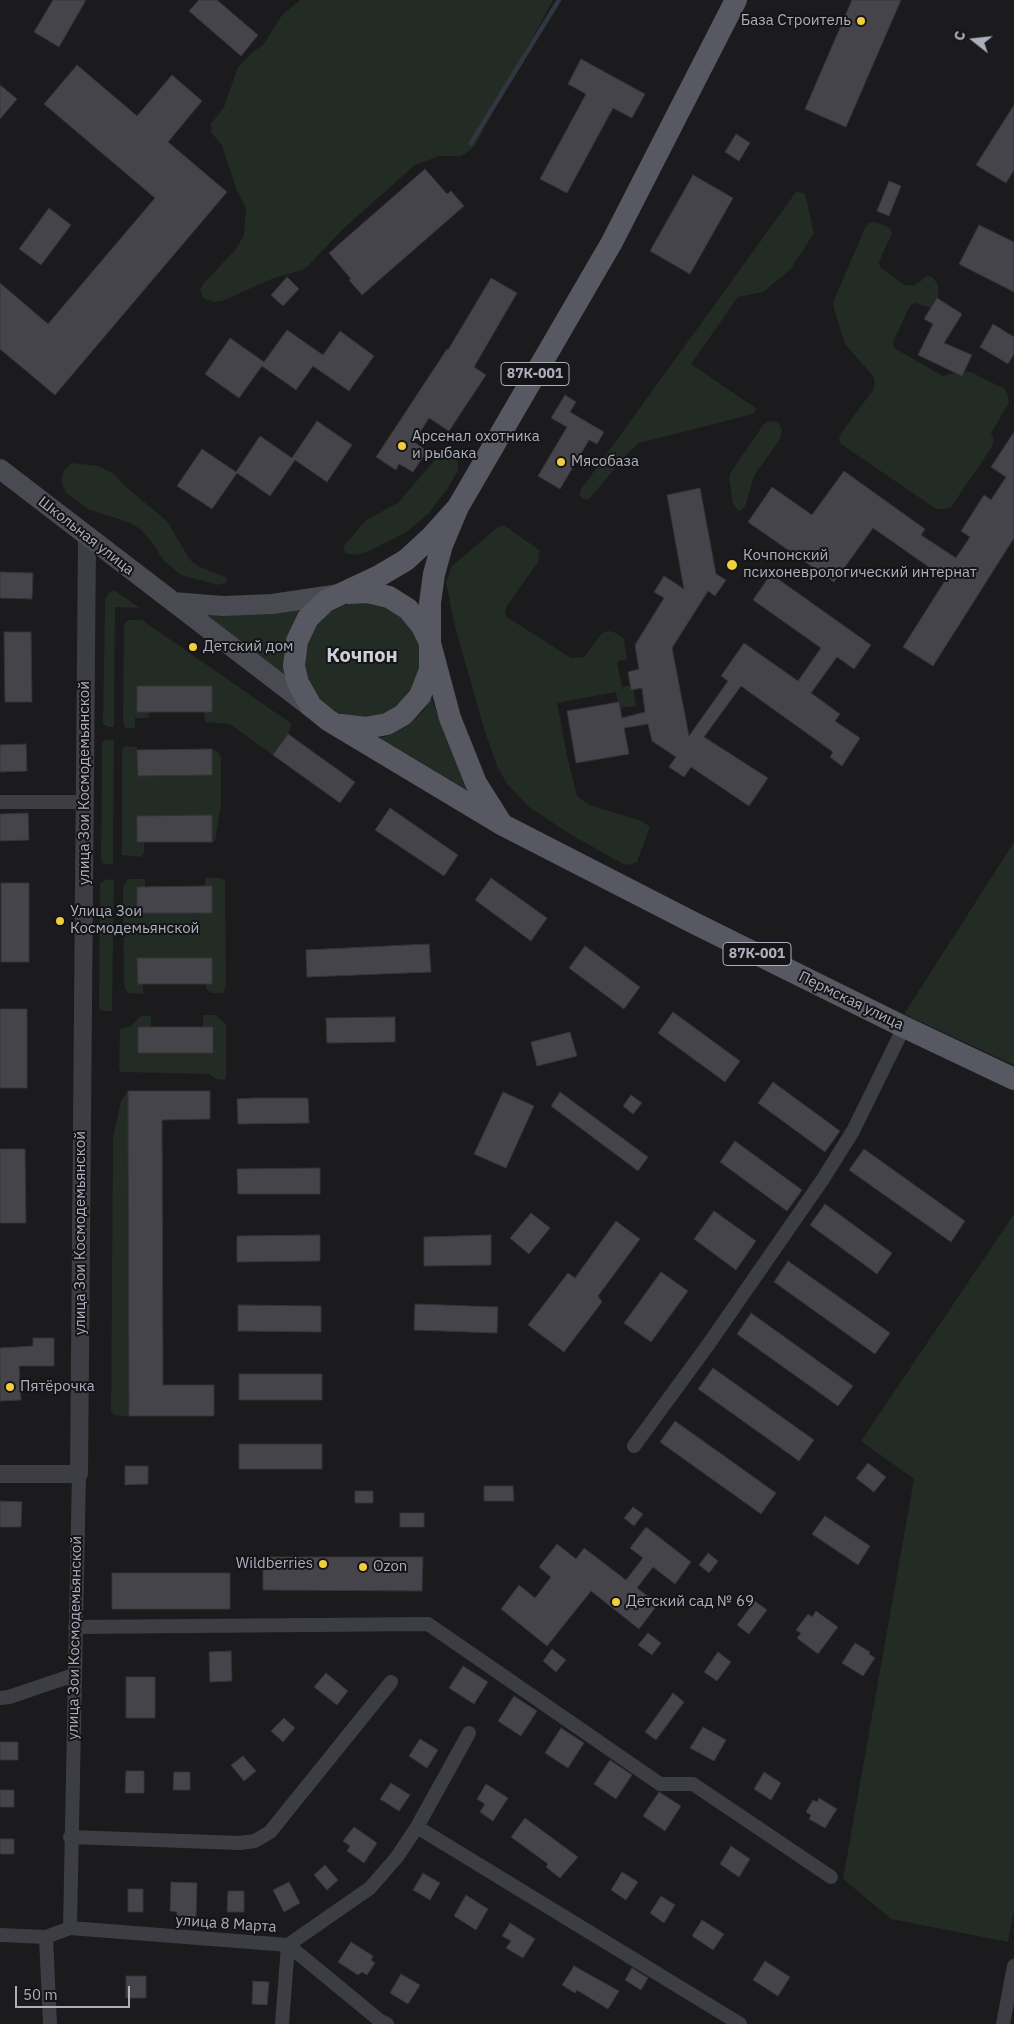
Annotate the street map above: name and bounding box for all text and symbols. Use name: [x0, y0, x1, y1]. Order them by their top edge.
place label: База Строитель: [741, 12, 851, 30]
marker: База Строитель: [855, 15, 867, 27]
north arrow: [949, 15, 999, 65]
text: С: [950, 29, 969, 43]
road number: 87К-001: [501, 362, 569, 386]
place label: Арсенал охотника и рыбака: [412, 428, 540, 463]
marker: Арсенал охотника и рыбака: [396, 440, 408, 452]
place label: Мясобаза: [571, 453, 639, 471]
marker: Мясобаза: [555, 456, 567, 468]
street label: Школьная улица: [34, 493, 138, 579]
place label: Кочпонский психоневрологический интернат: [743, 547, 977, 582]
marker: Кочпонский психоневрологический интернат: [725, 558, 739, 572]
place label: Детский дом: [203, 638, 294, 656]
marker: Детский дом: [187, 641, 199, 653]
district label: Кочпон: [326, 644, 398, 668]
street label: улица Зои Космодемьянской: [76, 681, 94, 885]
place label: Улица Зои Космодемьянской: [70, 903, 199, 938]
marker: Улица Зои Космодемьянской: [54, 915, 66, 927]
road number: 87К-001: [723, 942, 791, 966]
street label: Пермская улица: [796, 968, 906, 1034]
street label: улица Зои Космодемьянской: [72, 1131, 90, 1335]
place label: Пятёрочка: [20, 1378, 95, 1396]
marker: Пятёрочка: [4, 1381, 16, 1393]
street label: улица Зои Космодемьянской: [64, 1536, 86, 1740]
place label: Wildberries: [236, 1555, 313, 1573]
marker: Wildberries: [317, 1558, 329, 1570]
place label: Ozon: [373, 1558, 407, 1576]
marker: Ozon: [357, 1561, 369, 1573]
place label: Детский сад № 69: [626, 1593, 754, 1611]
marker: Детский сад № 69: [610, 1596, 622, 1608]
street label: улица 8 Марта: [175, 1911, 277, 1937]
scale bar: [18, 1976, 132, 2008]
text: 50 m: [23, 1985, 58, 2004]

